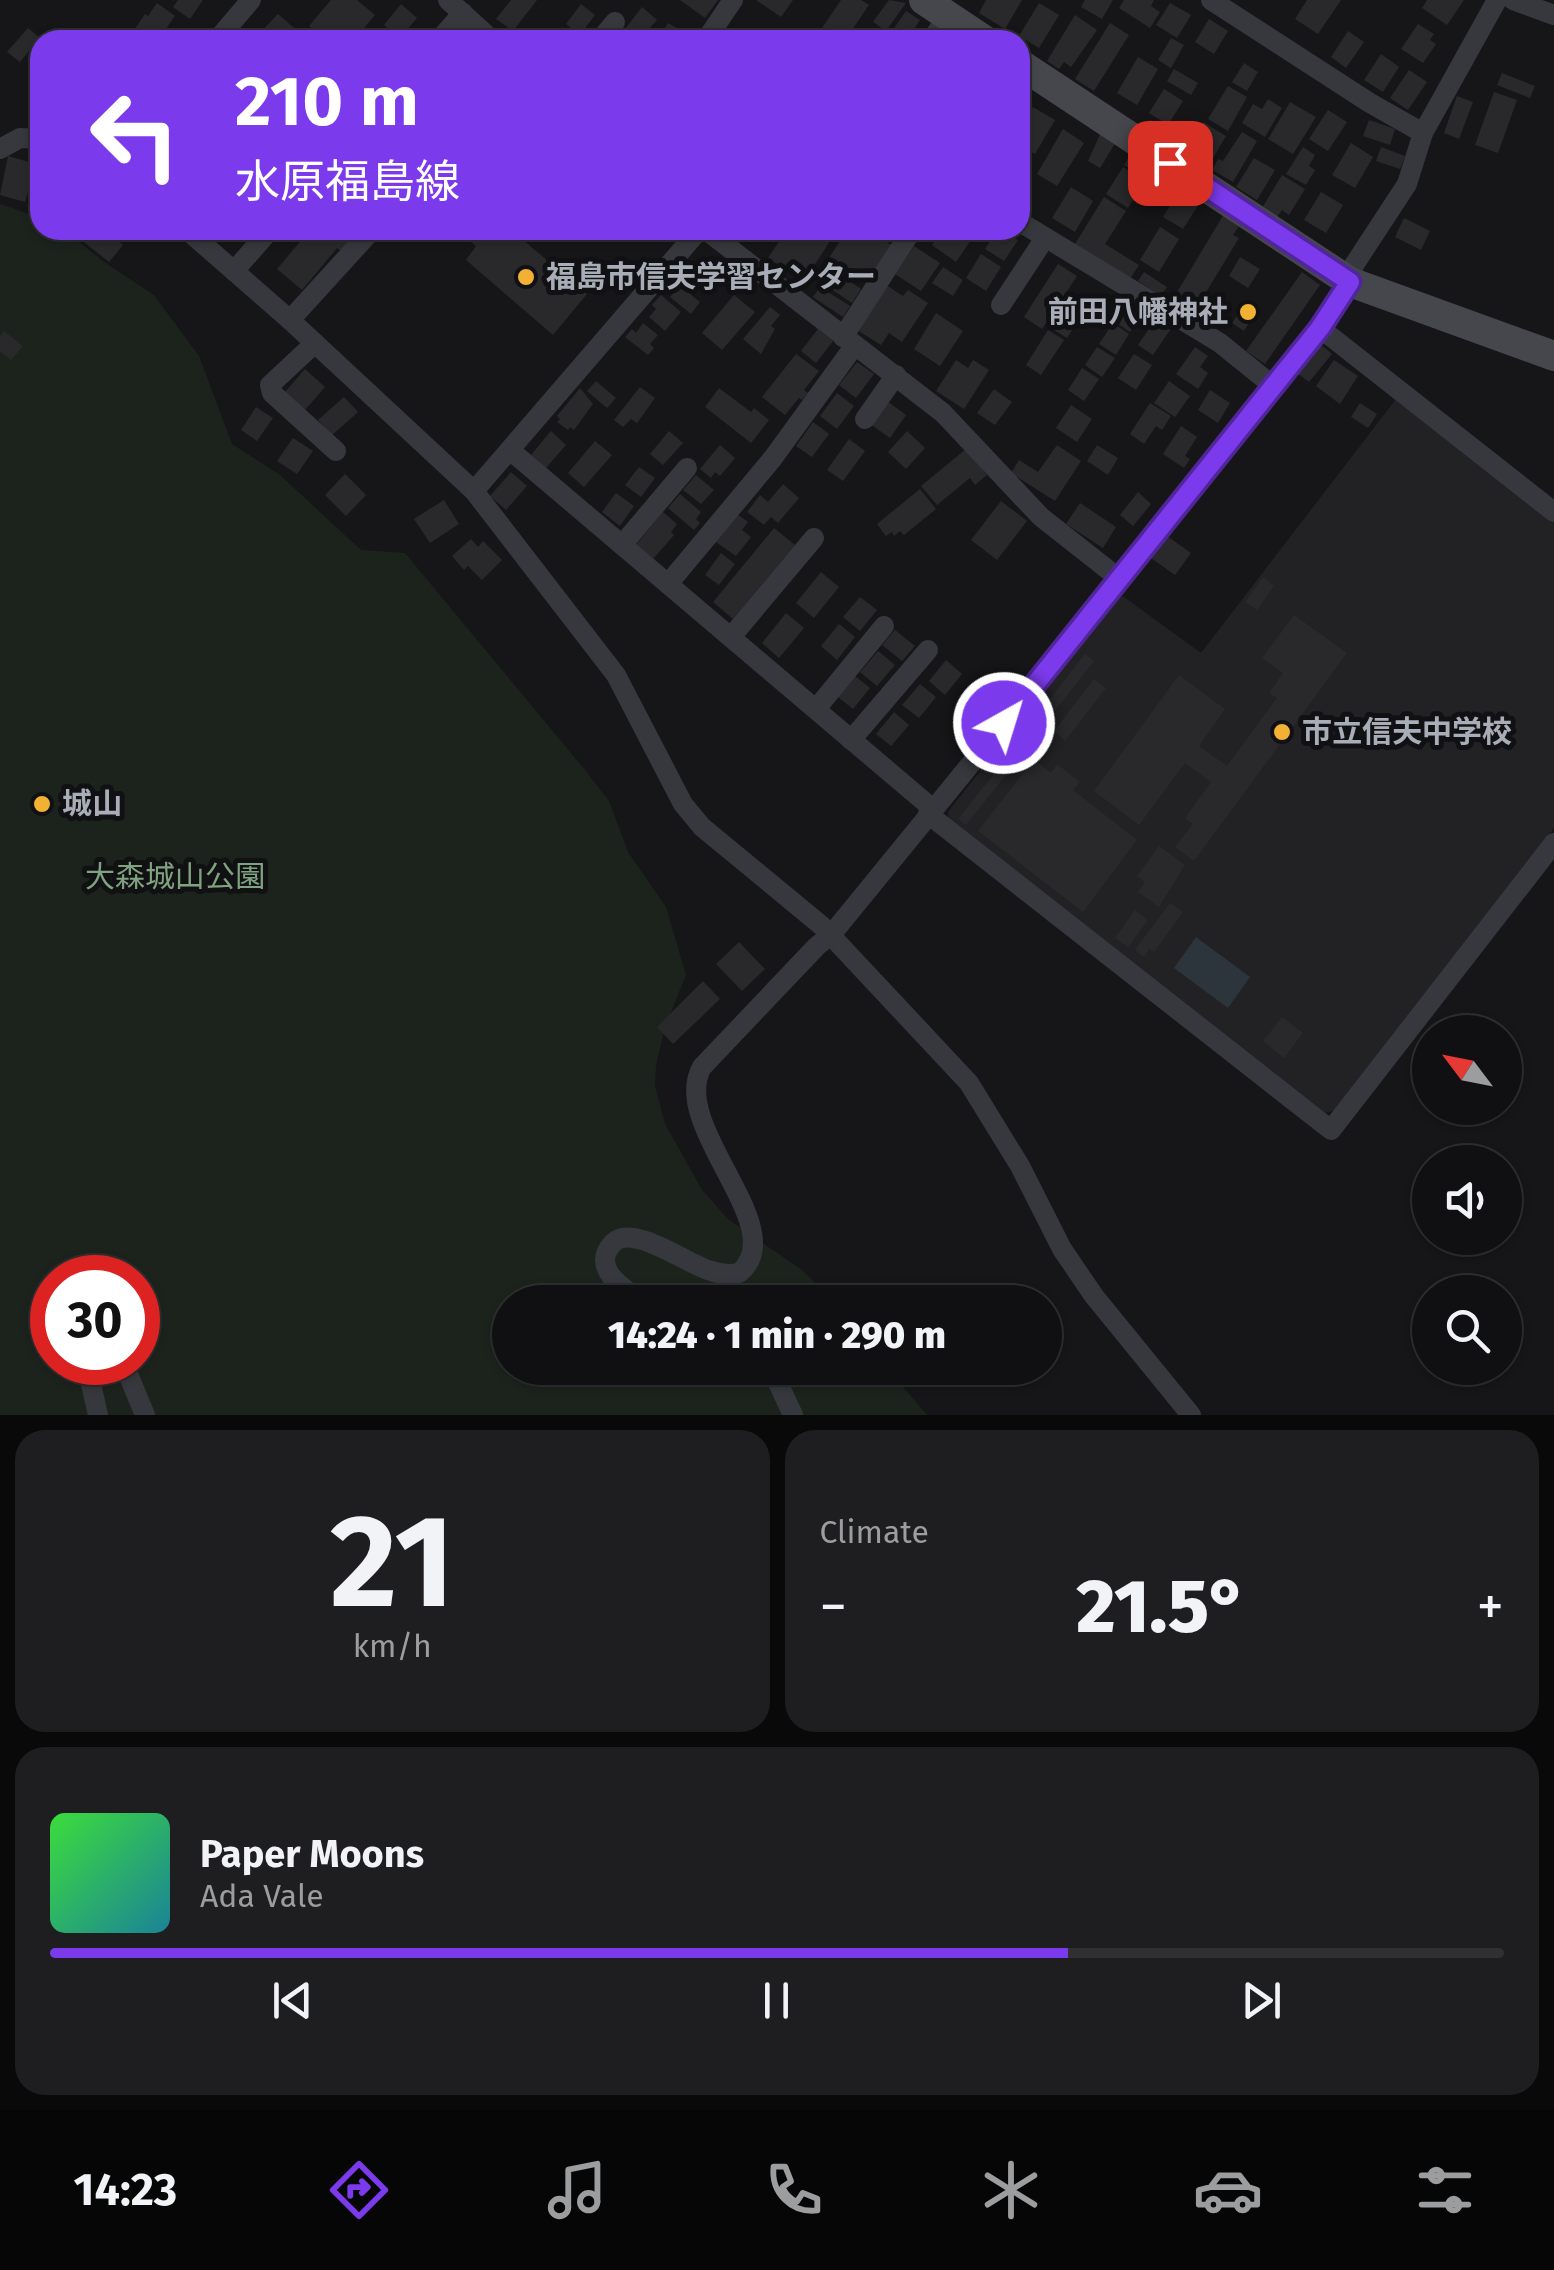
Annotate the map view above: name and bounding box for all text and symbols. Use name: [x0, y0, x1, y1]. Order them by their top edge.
text: 210 m: [235, 60, 419, 144]
icon: left: [70, 70, 200, 200]
pin: [1128, 121, 1213, 206]
icon: arrive: [1143, 136, 1198, 191]
text: 水原福島線: [235, 155, 460, 209]
place label: 福島市信夫学習センター: [546, 259, 876, 295]
marker: 福島市信夫学習センター: [515, 266, 537, 288]
place label: 前田八幡神社: [1048, 294, 1228, 330]
marker: 前田八幡神社: [1237, 301, 1259, 323]
position arrow: [952, 671, 1056, 775]
place label: 市立信夫中学校: [1302, 714, 1512, 750]
marker: 市立信夫中学校: [1271, 721, 1293, 743]
place label: 城山: [62, 786, 122, 822]
marker: 城山: [31, 793, 53, 815]
park label: 大森城山公園: [85, 859, 265, 895]
north arrow: [1412, 1015, 1522, 1125]
map controls: [1412, 1015, 1522, 1385]
button: sound: [1412, 1145, 1522, 1255]
speed limit sign: 30: [30, 1255, 160, 1385]
button: search: [1412, 1275, 1522, 1385]
text: 14:24 · 1 min · 290 m: [608, 1312, 946, 1358]
text: 21: [330, 1484, 455, 1640]
text: Climate: [820, 1513, 929, 1551]
text: 21.5°: [1076, 1562, 1247, 1652]
text: −: [820, 1574, 847, 1640]
text: +: [1477, 1574, 1504, 1640]
text: km/h: [353, 1627, 432, 1665]
text: Paper Moons: [200, 1831, 424, 1877]
text: Ada Vale: [200, 1877, 324, 1915]
icon: previous: [265, 1973, 320, 2028]
icon: pause: [749, 1973, 804, 2028]
icon: next: [1234, 1973, 1289, 2028]
icon: directions: [324, 2155, 394, 2225]
icon: music: [542, 2155, 612, 2225]
icon: phone: [759, 2155, 829, 2225]
icon: climate: [976, 2155, 1046, 2225]
icon: car: [1193, 2155, 1263, 2225]
icon: filters: [1410, 2155, 1480, 2225]
text: 14:23: [74, 2163, 177, 2217]

